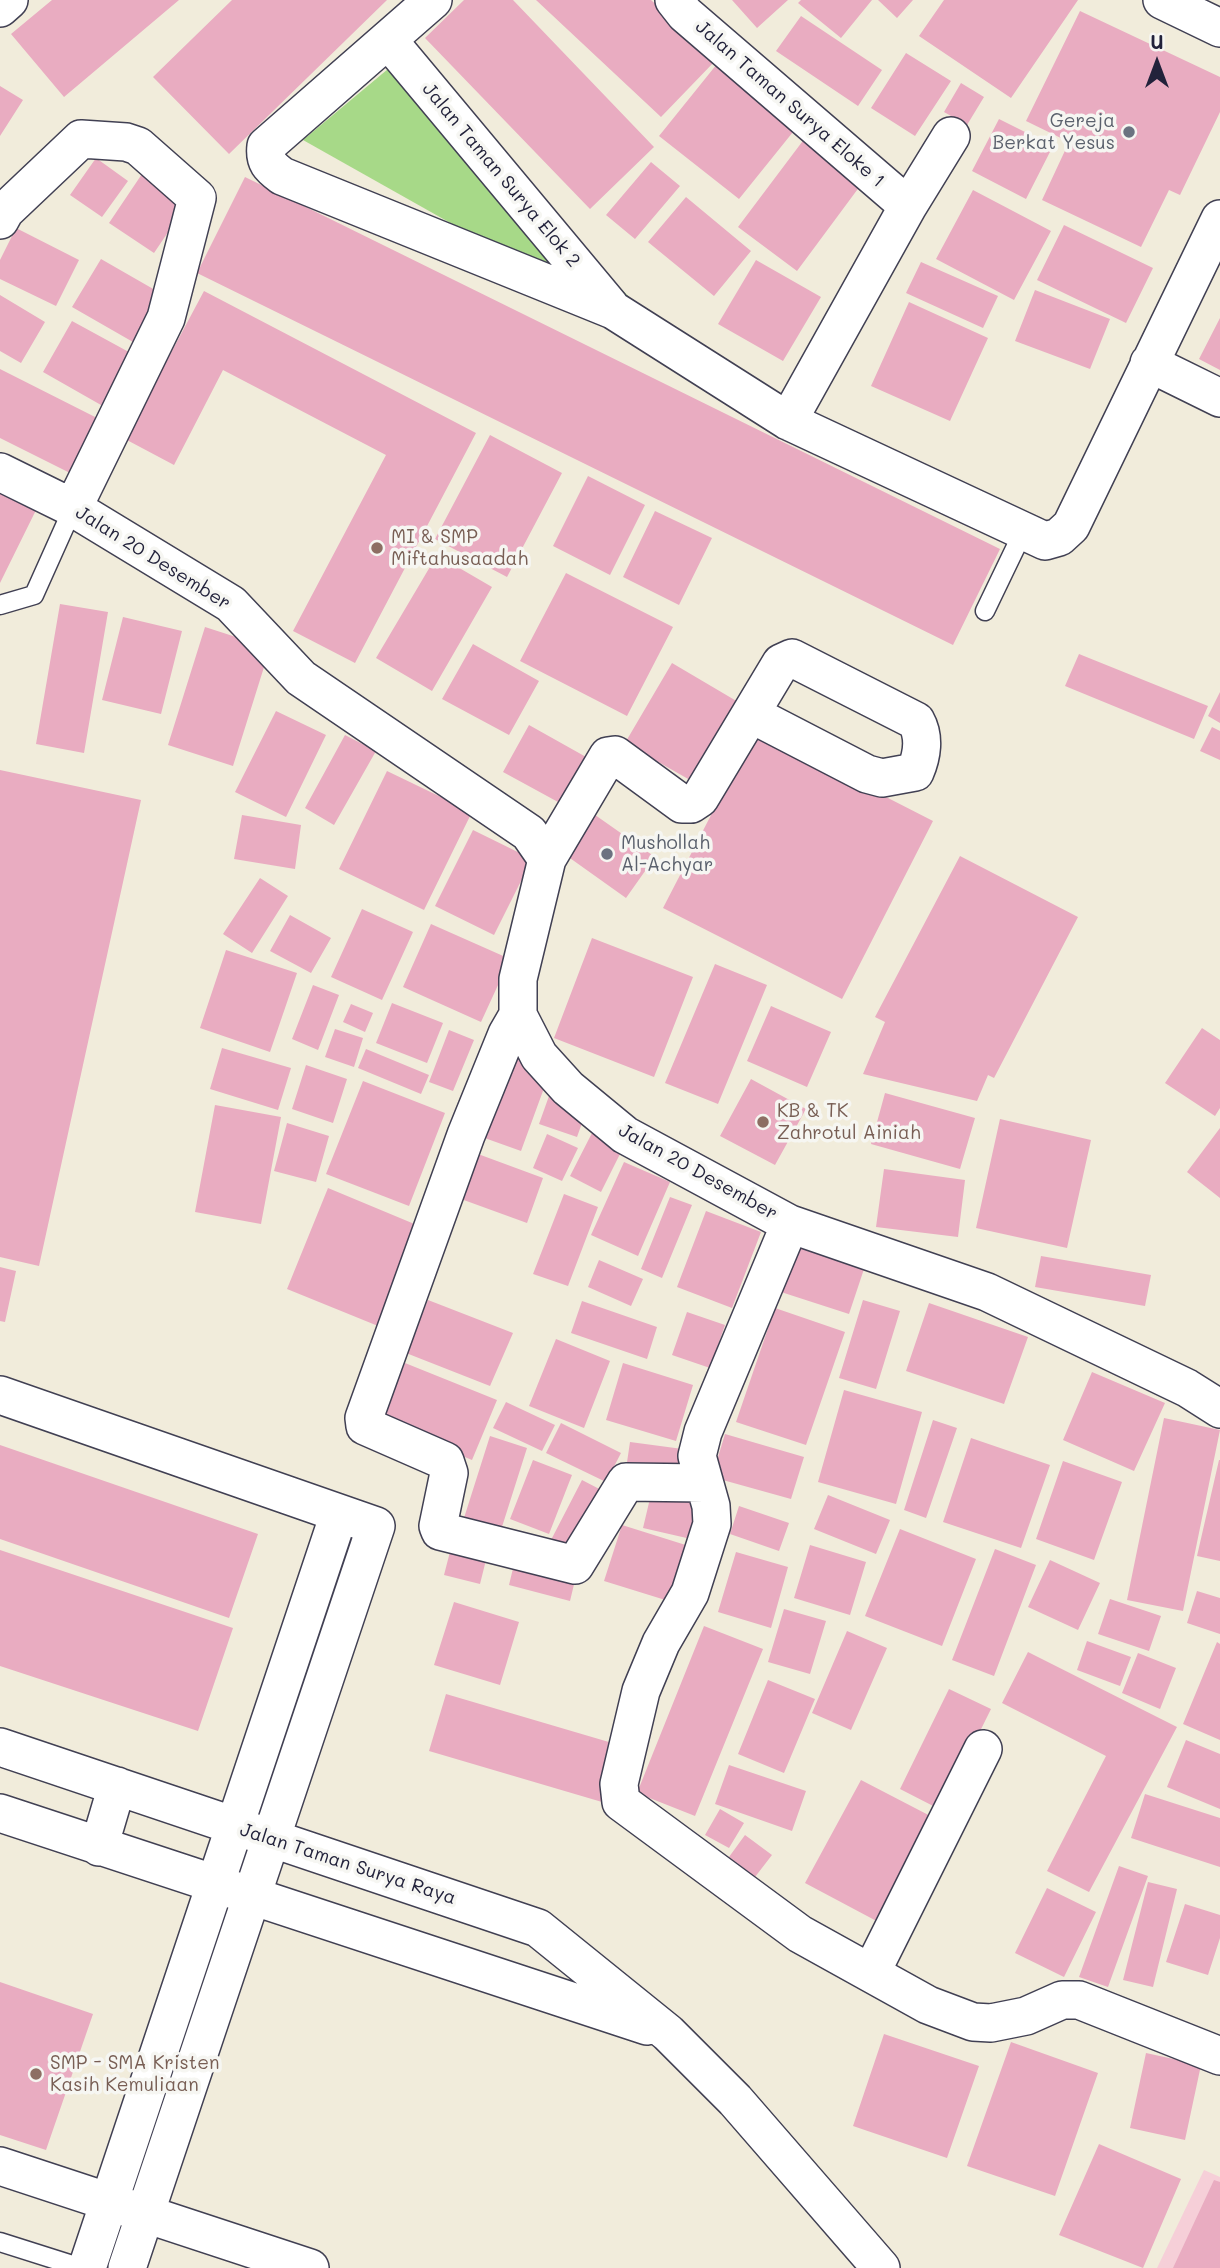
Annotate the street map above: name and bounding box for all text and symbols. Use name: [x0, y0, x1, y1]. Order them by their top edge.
street label: Jalan Taman Surya Eloke 1: [691, 16, 889, 192]
north arrow: [1122, 28, 1192, 98]
text: U: [1150, 29, 1164, 54]
street label: Jalan Taman Surya Elok 2: [417, 78, 585, 272]
place label: Gereja Berkat Yesus: [992, 110, 1115, 154]
marker: Gereja Berkat Yesus: [1121, 124, 1137, 140]
street label: Jalan 20 Desember: [71, 501, 235, 615]
place label: MI & SMP Miftahusaadah: [391, 526, 528, 570]
marker: MI & SMP Miftahusaadah: [369, 540, 385, 556]
place label: Mushollah Al-Achyar: [621, 832, 713, 876]
marker: Mushollah Al-Achyar: [599, 846, 615, 862]
place label: KB & TK Zahrotul Ainiah: [777, 1100, 921, 1144]
marker: KB & TK Zahrotul Ainiah: [755, 1114, 771, 1130]
street label: Jalan 20 Desember: [615, 1119, 781, 1225]
street label: Jalan Taman Surya Raya: [237, 1818, 459, 1910]
place label: SMP - SMA Kristen Kasih Kemuliaan: [50, 2052, 219, 2096]
marker: SMP - SMA Kristen Kasih Kemuliaan: [28, 2066, 44, 2082]

